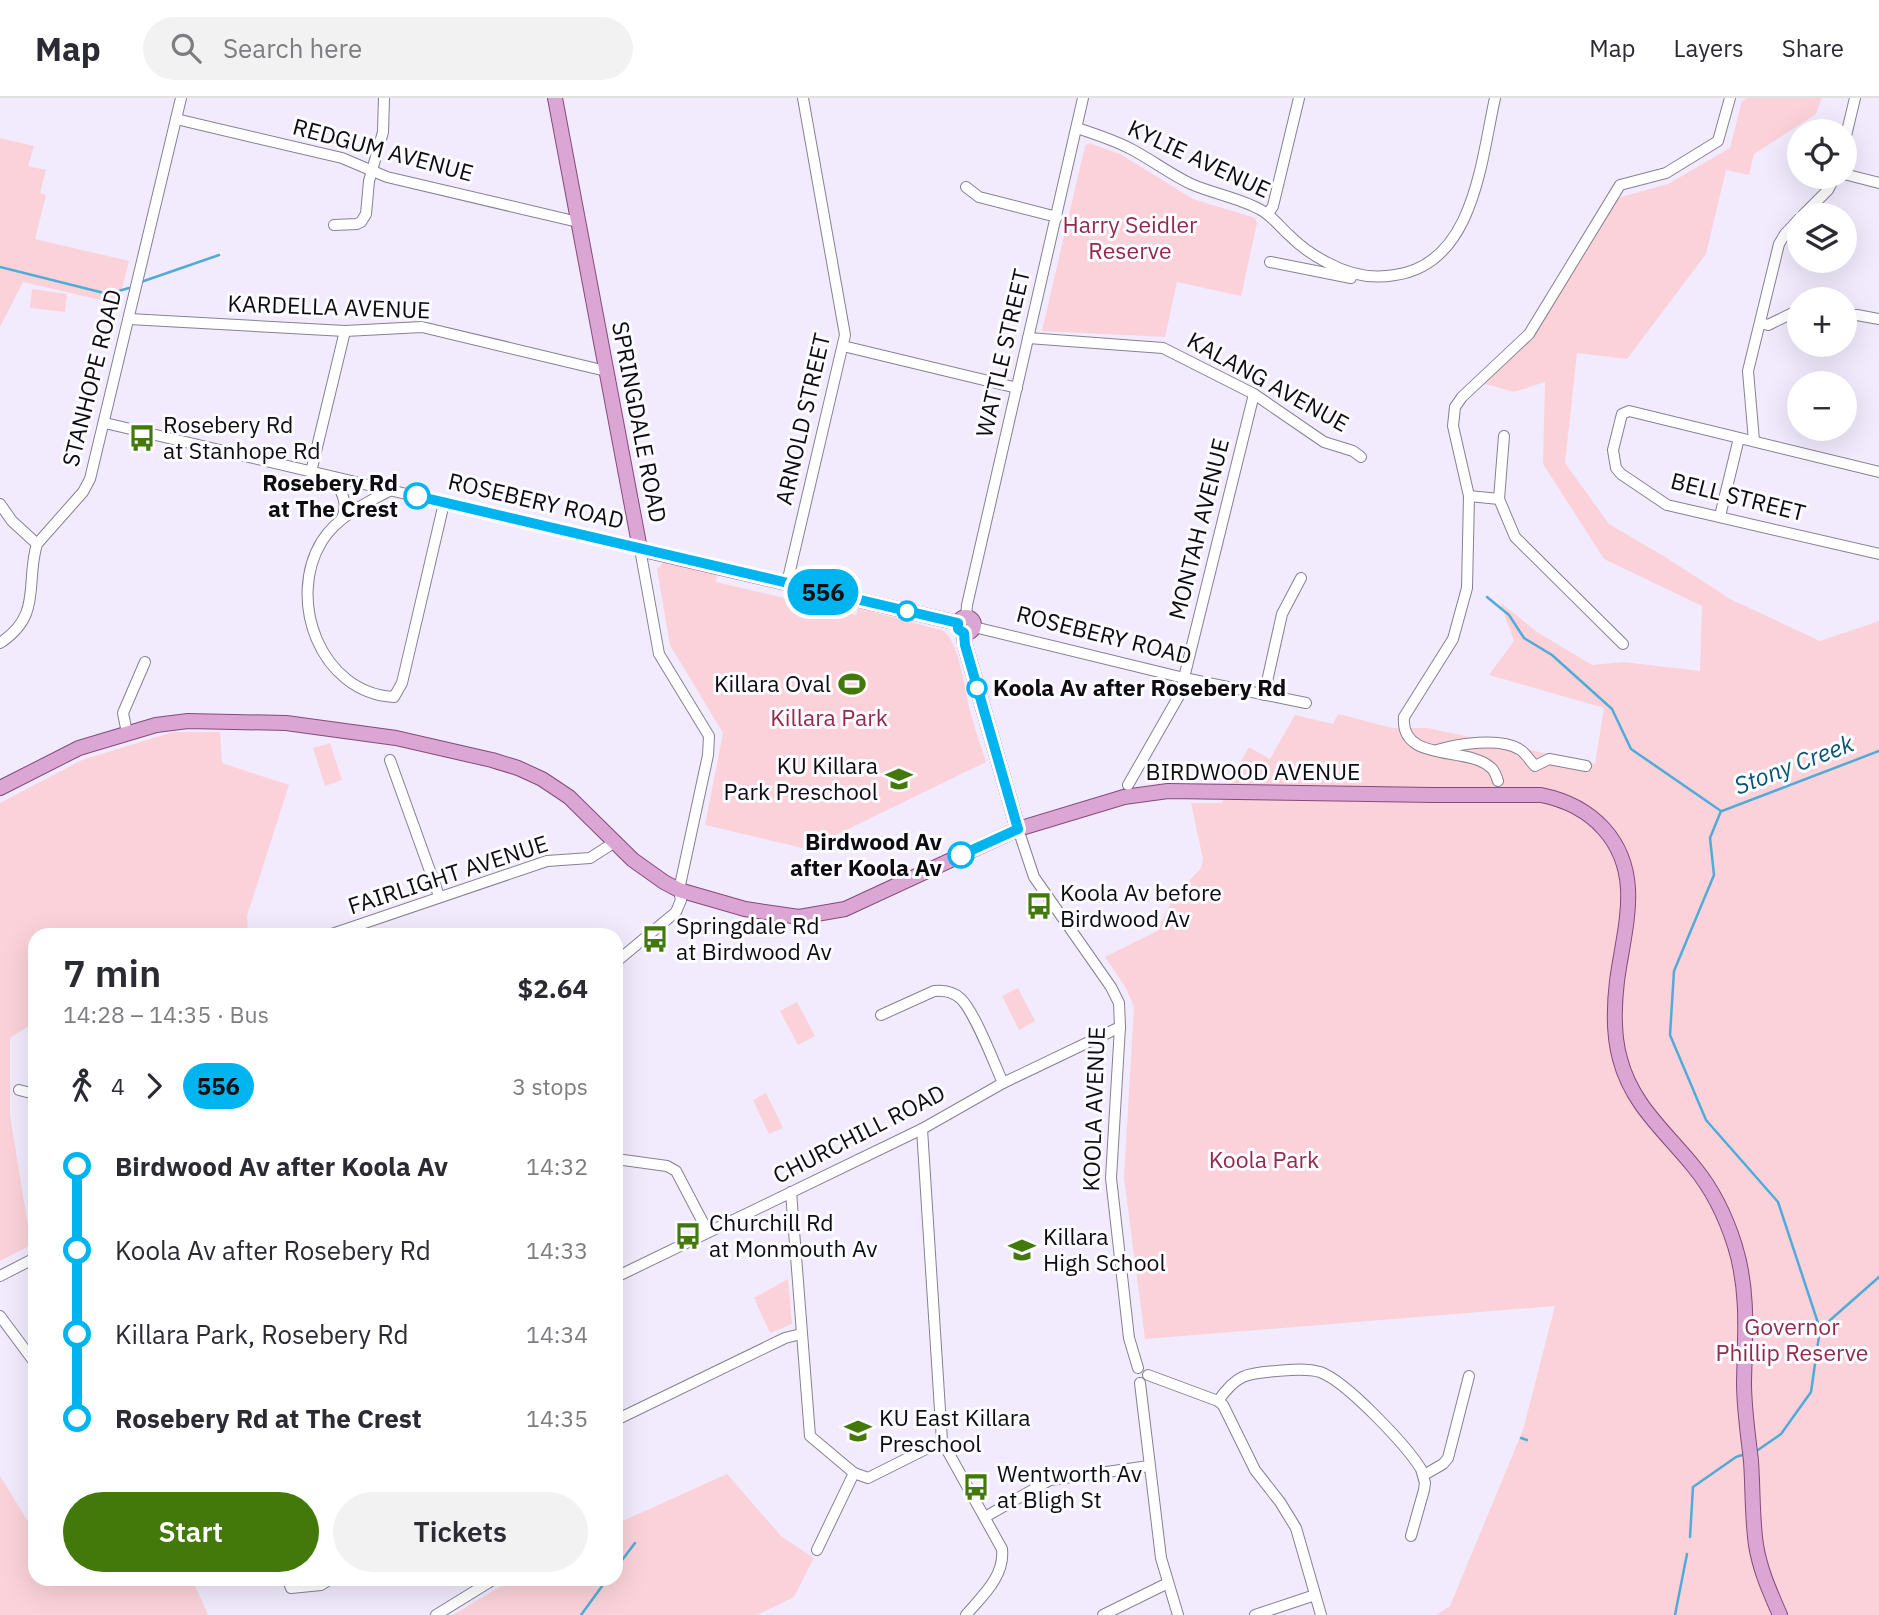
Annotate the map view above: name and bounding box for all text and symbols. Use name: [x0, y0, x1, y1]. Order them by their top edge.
search box: [143, 17, 633, 80]
text: Map: [35, 27, 101, 70]
icon: search: [167, 29, 205, 67]
text: Search here: [223, 31, 362, 65]
text: Map: [1589, 32, 1636, 64]
text: Layers: [1674, 32, 1744, 64]
text: Share: [1782, 32, 1844, 64]
street label: REDGUM AVENUE: [290, 111, 477, 188]
street label: KYLIE AVENUE: [1123, 112, 1276, 204]
map controls: [1787, 119, 1857, 441]
button: locate: [1787, 119, 1857, 189]
button: layers: [1787, 203, 1857, 273]
park label: Harry Seidler Reserve: [1063, 209, 1198, 265]
street label: WATTLE STREET: [968, 266, 1036, 440]
street label: STANHOPE ROAD: [55, 286, 128, 470]
street label: KARDELLA AVENUE: [227, 287, 431, 325]
button: +: [1787, 287, 1857, 357]
street label: SPRINGDALE ROAD: [606, 319, 674, 525]
street label: KALANG AVENUE: [1182, 324, 1355, 438]
street label: ARNOLD STREET: [768, 330, 836, 508]
button: −: [1787, 371, 1857, 441]
place label: Rosebery Rd at Stanhope Rd: [163, 409, 321, 465]
bus stop icon: Rosebery Rd at Stanhope Rd: [127, 423, 157, 453]
street label: MONTAH AVENUE: [1161, 435, 1235, 623]
street label: ROSEBERY ROAD: [445, 465, 627, 535]
street label: BELL STREET: [1668, 465, 1809, 527]
place label: Rosebery Rd at The Crest: [262, 467, 398, 523]
marker: Rosebery Rd at The Crest: [404, 483, 430, 509]
line badge: 556: [783, 569, 863, 615]
text: 556: [801, 576, 845, 608]
street label: ROSEBERY ROAD: [1014, 598, 1195, 670]
unlabelled marker: [897, 601, 917, 621]
place label: Killara Oval: [714, 668, 831, 698]
sports icon: Killara Oval: [837, 669, 867, 699]
place label: Koola Av after Rosebery Rd: [993, 672, 1286, 702]
marker: Koola Av after Rosebery Rd: [967, 678, 987, 698]
park label: Killara Park: [770, 702, 888, 732]
water label: Stony Creek: [1729, 726, 1858, 801]
place label: KU Killara Park Preschool: [724, 750, 878, 806]
street label: BIRDWOOD AVENUE: [1146, 756, 1360, 786]
school or university icon: KU Killara Park Preschool: [884, 764, 914, 794]
place label: Birdwood Av after Koola Av: [790, 826, 943, 882]
street label: FAIRLIGHT AVENUE: [344, 828, 551, 921]
marker: Birdwood Av after Koola Av: [948, 842, 974, 868]
place label: Koola Av before Birdwood Av: [1060, 877, 1222, 933]
bus stop icon: Koola Av before Birdwood Av: [1024, 891, 1054, 921]
place label: Springdale Rd at Birdwood Av: [676, 910, 832, 966]
bus stop icon: Springdale Rd at Birdwood Av: [640, 924, 670, 954]
text: 7 min: [63, 948, 161, 997]
text: $2.64: [518, 971, 588, 1005]
text: 14:28 – 14:35 · Bus: [63, 999, 269, 1029]
street label: KOOLA AVENUE: [1075, 1026, 1111, 1192]
icon: walk: [63, 1067, 101, 1105]
icon: forward: [135, 1067, 173, 1105]
text: 556: [197, 1070, 240, 1102]
text: 4: [111, 1071, 125, 1101]
text: 3 stops: [512, 1071, 588, 1101]
street label: CHURCHILL ROAD: [767, 1077, 950, 1189]
park label: Koola Park: [1209, 1144, 1319, 1174]
text: Birdwood Av after Koola Av: [115, 1149, 448, 1183]
text: 14:32: [526, 1151, 588, 1181]
place label: Churchill Rd at Monmouth Av: [709, 1207, 878, 1263]
bus stop icon: Churchill Rd at Monmouth Av: [673, 1221, 703, 1251]
place label: Killara High School: [1043, 1221, 1166, 1277]
text: Koola Av after Rosebery Rd: [115, 1233, 431, 1267]
text: 14:33: [526, 1235, 588, 1265]
school or university icon: Killara High School: [1007, 1235, 1037, 1265]
park label: Governor Phillip Reserve: [1716, 1311, 1868, 1367]
text: Killara Park, Rosebery Rd: [115, 1317, 409, 1351]
text: 14:34: [526, 1319, 588, 1349]
text: Rosebery Rd at The Crest: [115, 1401, 422, 1435]
place label: KU East Killara Preschool: [879, 1402, 1030, 1458]
text: 14:35: [526, 1403, 588, 1433]
school or university icon: KU East Killara Preschool: [843, 1416, 873, 1446]
place label: Wentworth Av at Bligh St: [997, 1458, 1142, 1514]
bus stop icon: Wentworth Av at Bligh St: [961, 1472, 991, 1502]
button: Start: [63, 1492, 319, 1572]
button: Tickets: [333, 1492, 588, 1572]

